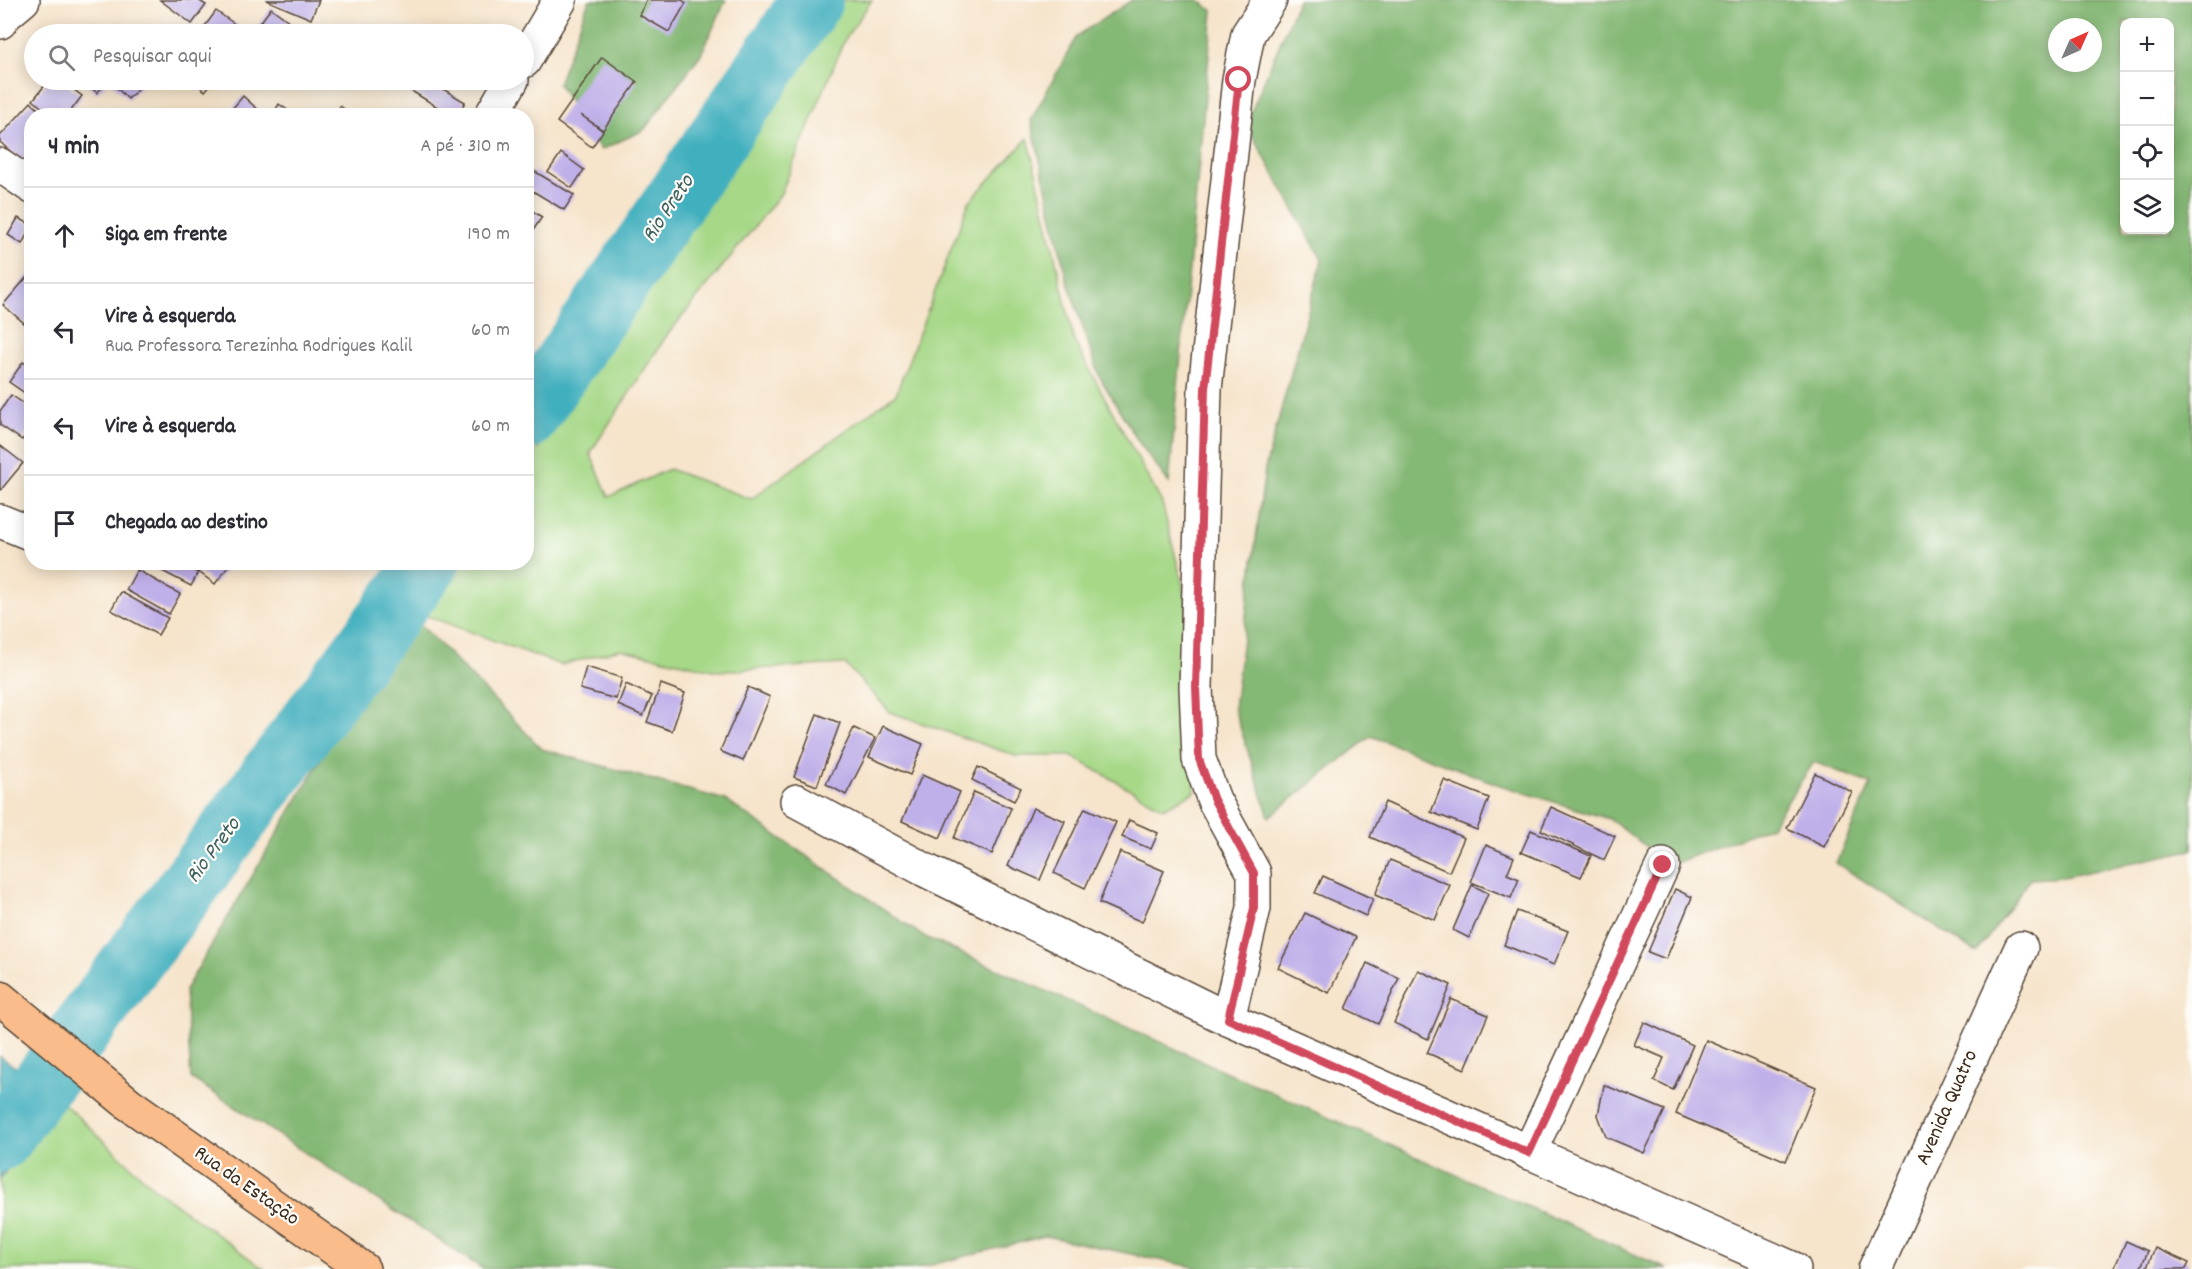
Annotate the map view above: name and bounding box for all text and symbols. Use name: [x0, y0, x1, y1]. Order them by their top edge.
north arrow: [2048, 18, 2102, 72]
map controls: [2120, 18, 2174, 234]
button: +: [2120, 18, 2174, 72]
search box: [24, 24, 534, 90]
icon: search: [45, 41, 78, 74]
text: Pesquisar aqui: [93, 42, 212, 73]
route start: [1225, 66, 1251, 92]
button: −: [2120, 72, 2174, 126]
button: locate: [2120, 126, 2174, 180]
text: 4 min: [48, 129, 99, 166]
text: A pé · 310 m: [420, 133, 510, 161]
water label: Rio Preto: [635, 168, 704, 249]
button: layers: [2120, 180, 2174, 234]
icon: ahead: [48, 219, 81, 252]
text: Siga em frente: [105, 220, 227, 251]
text: 190 m: [467, 221, 510, 249]
text: Vire à esquerda: [105, 302, 235, 333]
icon: left: [48, 315, 81, 348]
text: 60 m: [471, 317, 510, 345]
text: Rua Professora Terezinha Rodrigues Kalil: [105, 333, 412, 361]
icon: left: [48, 411, 81, 444]
text: Vire à esquerda: [105, 412, 235, 443]
text: 60 m: [471, 413, 510, 441]
icon: arrive: [48, 507, 81, 540]
text: Chegada ao destino: [105, 508, 268, 539]
water label: Rio Preto: [179, 811, 250, 890]
route end: [1649, 851, 1675, 877]
street label: Avenida Quatro: [1909, 1045, 1987, 1171]
street label: Rua da Estação: [187, 1140, 305, 1234]

